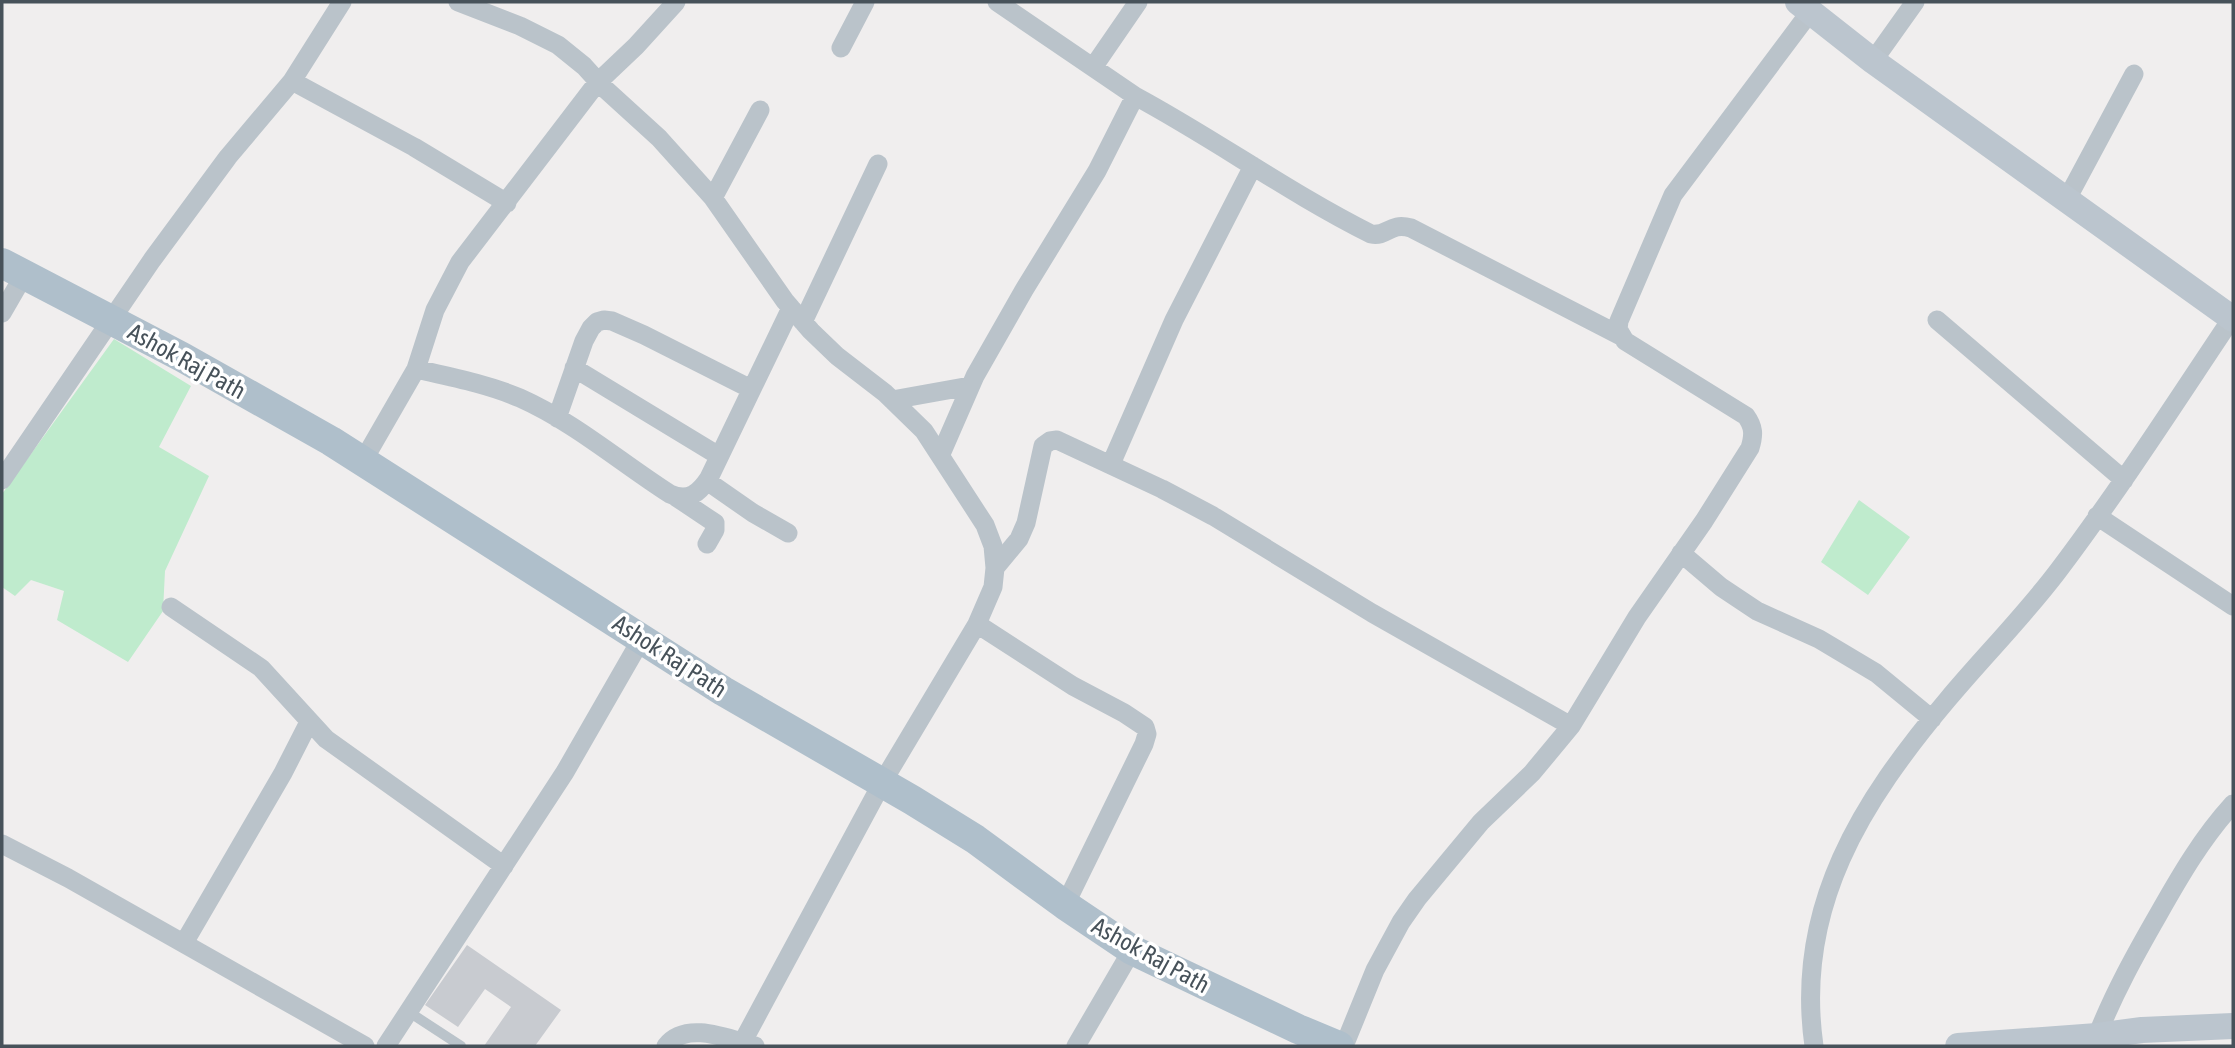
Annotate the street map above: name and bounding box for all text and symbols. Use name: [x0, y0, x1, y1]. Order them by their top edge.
street label: Ashok Raj Path: [124, 318, 250, 404]
street label: Ashok Raj Path: [608, 609, 732, 703]
street label: Ashok Raj Path: [1088, 912, 1214, 998]

